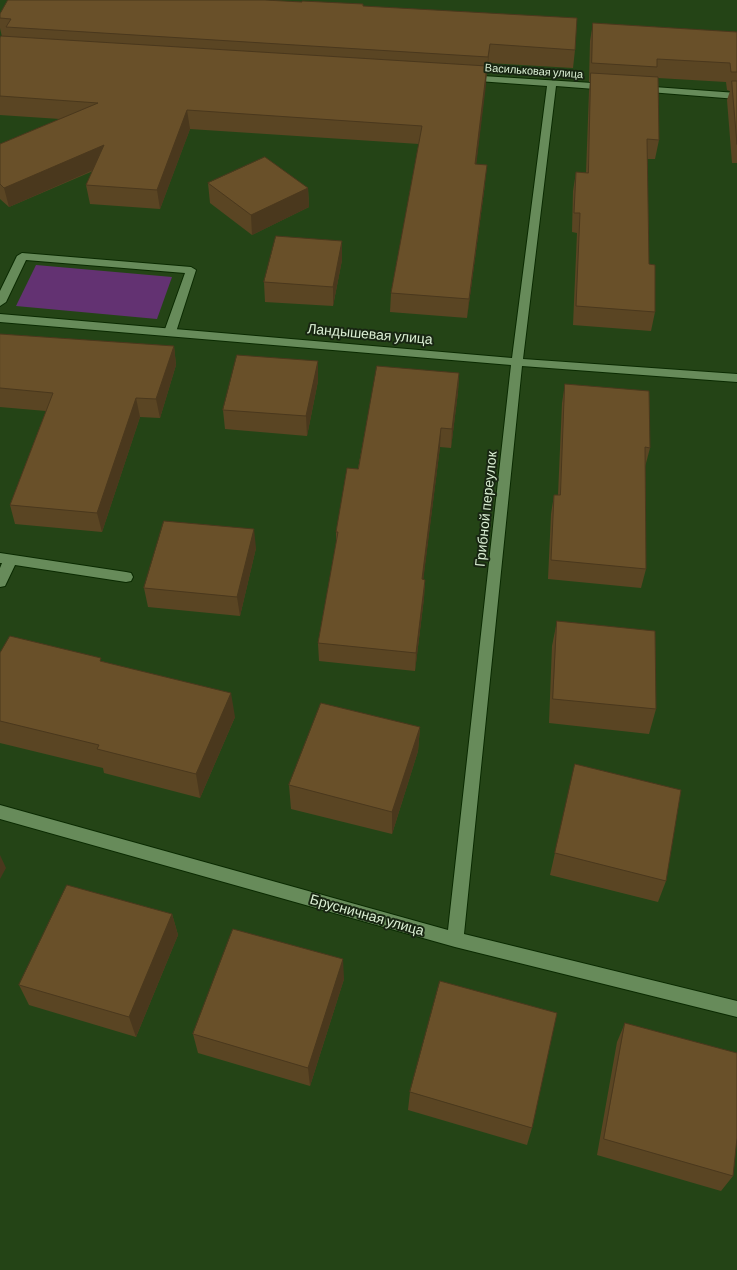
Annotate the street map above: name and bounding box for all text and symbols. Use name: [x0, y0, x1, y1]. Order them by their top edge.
street label: Васильковая улица: [484, 61, 584, 81]
street label: Ландышевая улица: [307, 320, 433, 348]
street label: Грибной переулок: [472, 450, 500, 568]
street label: Брусничная улица: [308, 891, 426, 939]

